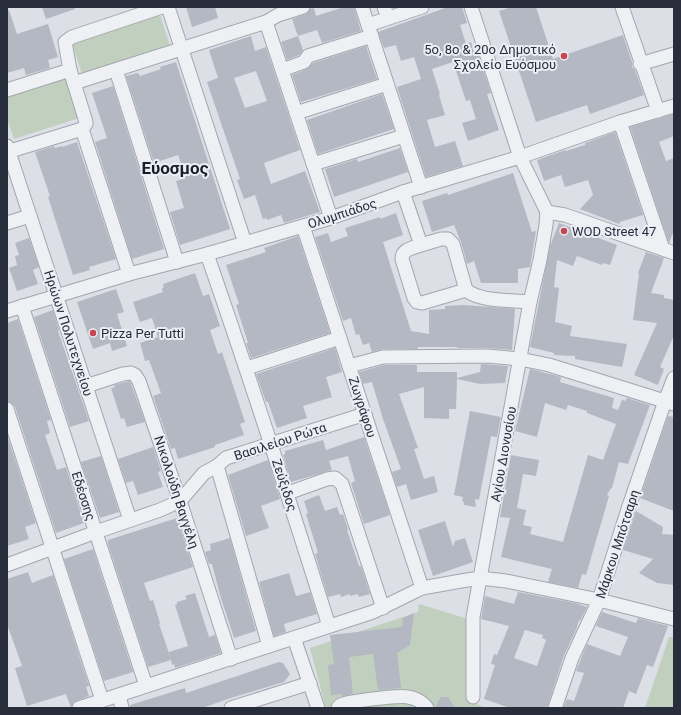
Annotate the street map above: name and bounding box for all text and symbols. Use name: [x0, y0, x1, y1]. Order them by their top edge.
place label: 5ο, 8ο & 20ο Δημοτικό Σχολείο Ευόσμου: [424, 42, 556, 72]
marker: 5ο, 8ο & 20ο Δημοτικό Σχολείο Ευόσμου: [559, 51, 569, 61]
district label: Εύοσμος: [142, 158, 209, 178]
street label: Ολυμπιάδος: [306, 195, 378, 232]
place label: WOD Street 47: [572, 224, 656, 239]
marker: WOD Street 47: [559, 226, 569, 236]
street label: Ηρώων Πολυτεχνείου: [41, 268, 96, 398]
place label: Pizza Per Tutti: [101, 326, 184, 341]
marker: Pizza Per Tutti: [88, 328, 98, 338]
street label: Ζωγράφου: [346, 375, 379, 440]
street label: Αγίου Διονυσίου: [488, 405, 519, 503]
street label: Βασιλείου Ρώτα: [232, 419, 329, 463]
street label: Νικολούδη Βαγγέλη: [151, 434, 202, 551]
street label: Ζεύξιδος: [268, 457, 300, 514]
street label: Εδέσσης: [69, 470, 99, 523]
street label: Μάρκου Μπότσαρη: [593, 488, 642, 600]

